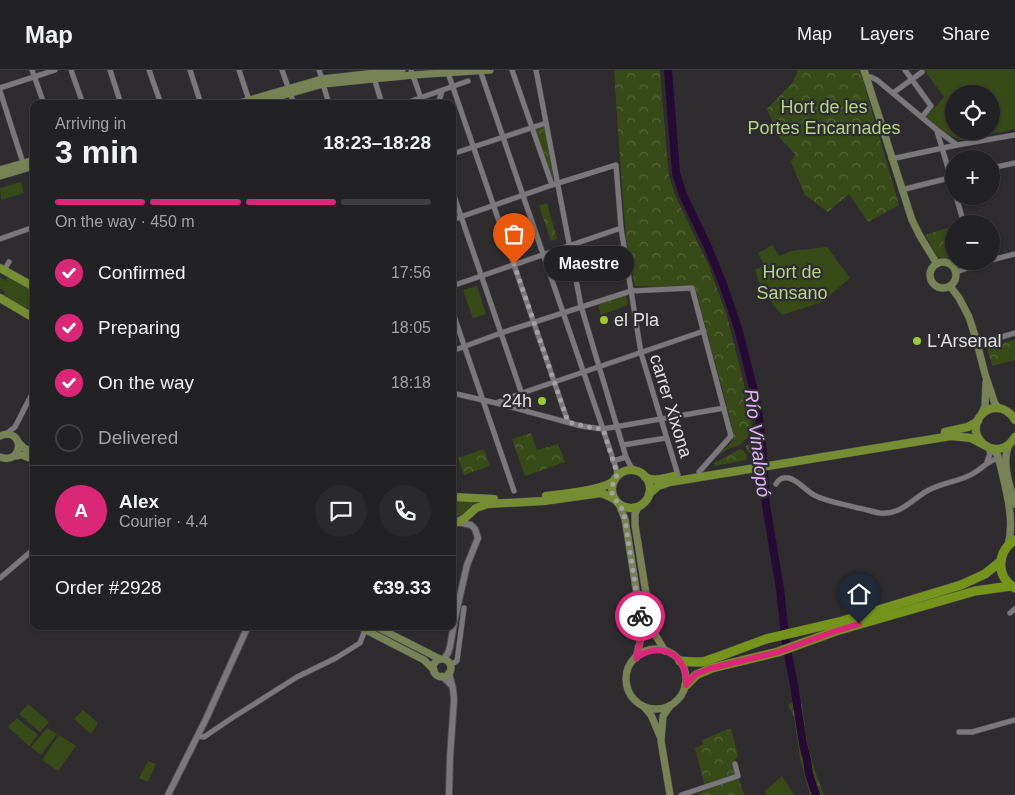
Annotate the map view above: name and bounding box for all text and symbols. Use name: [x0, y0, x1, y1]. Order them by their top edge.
text: Map: [25, 21, 73, 48]
text: Map: [797, 24, 832, 44]
text: Layers: [860, 24, 914, 44]
text: Share: [942, 24, 990, 44]
map controls: [945, 85, 1000, 270]
button: locate: [945, 85, 1000, 140]
park label: Hort de les Portes Encarnades: [747, 97, 901, 138]
text: Arriving in: [55, 115, 126, 132]
text: 18:23–18:28: [323, 132, 431, 153]
text: 3 min: [55, 134, 139, 170]
button: +: [945, 150, 1000, 205]
text: On the way · 450 m: [55, 213, 195, 230]
pin: [493, 213, 535, 264]
button: −: [945, 215, 1000, 270]
icon: bag: [500, 220, 528, 248]
callout: Maestre: [544, 246, 634, 282]
text: Maestre: [559, 255, 619, 272]
icon: check: [55, 259, 83, 287]
text: Confirmed: [98, 262, 186, 283]
park label: Hort de Sansano: [756, 262, 828, 303]
text: 17:56: [391, 264, 431, 281]
place label: el Pla: [614, 310, 660, 330]
icon: check: [55, 314, 83, 342]
marker: el Pla: [598, 314, 610, 326]
text: Preparing: [98, 317, 180, 338]
text: 18:05: [391, 319, 431, 336]
place label: L'Arsenal: [927, 331, 1001, 351]
marker: L'Arsenal: [911, 335, 923, 347]
street label: carrer Xixona: [646, 352, 696, 461]
icon: check: [55, 369, 83, 397]
text: On the way: [98, 372, 194, 393]
text: 18:18: [391, 374, 431, 391]
water label: Río Vinalopó: [740, 388, 775, 499]
place label: 24h: [502, 391, 532, 411]
marker: 24h: [536, 395, 548, 407]
text: Delivered: [98, 427, 178, 448]
button: chat: [315, 485, 367, 537]
button: phone: [379, 485, 431, 537]
text: Alex: [119, 491, 159, 512]
text: A: [74, 500, 88, 521]
text: Courier · 4.4: [119, 513, 208, 530]
pin: [838, 573, 880, 624]
text: Order #2928: [55, 577, 162, 598]
text: €39.33: [373, 577, 431, 598]
icon: home: [845, 580, 873, 608]
courier: [615, 591, 665, 641]
icon: bike: [626, 602, 654, 630]

